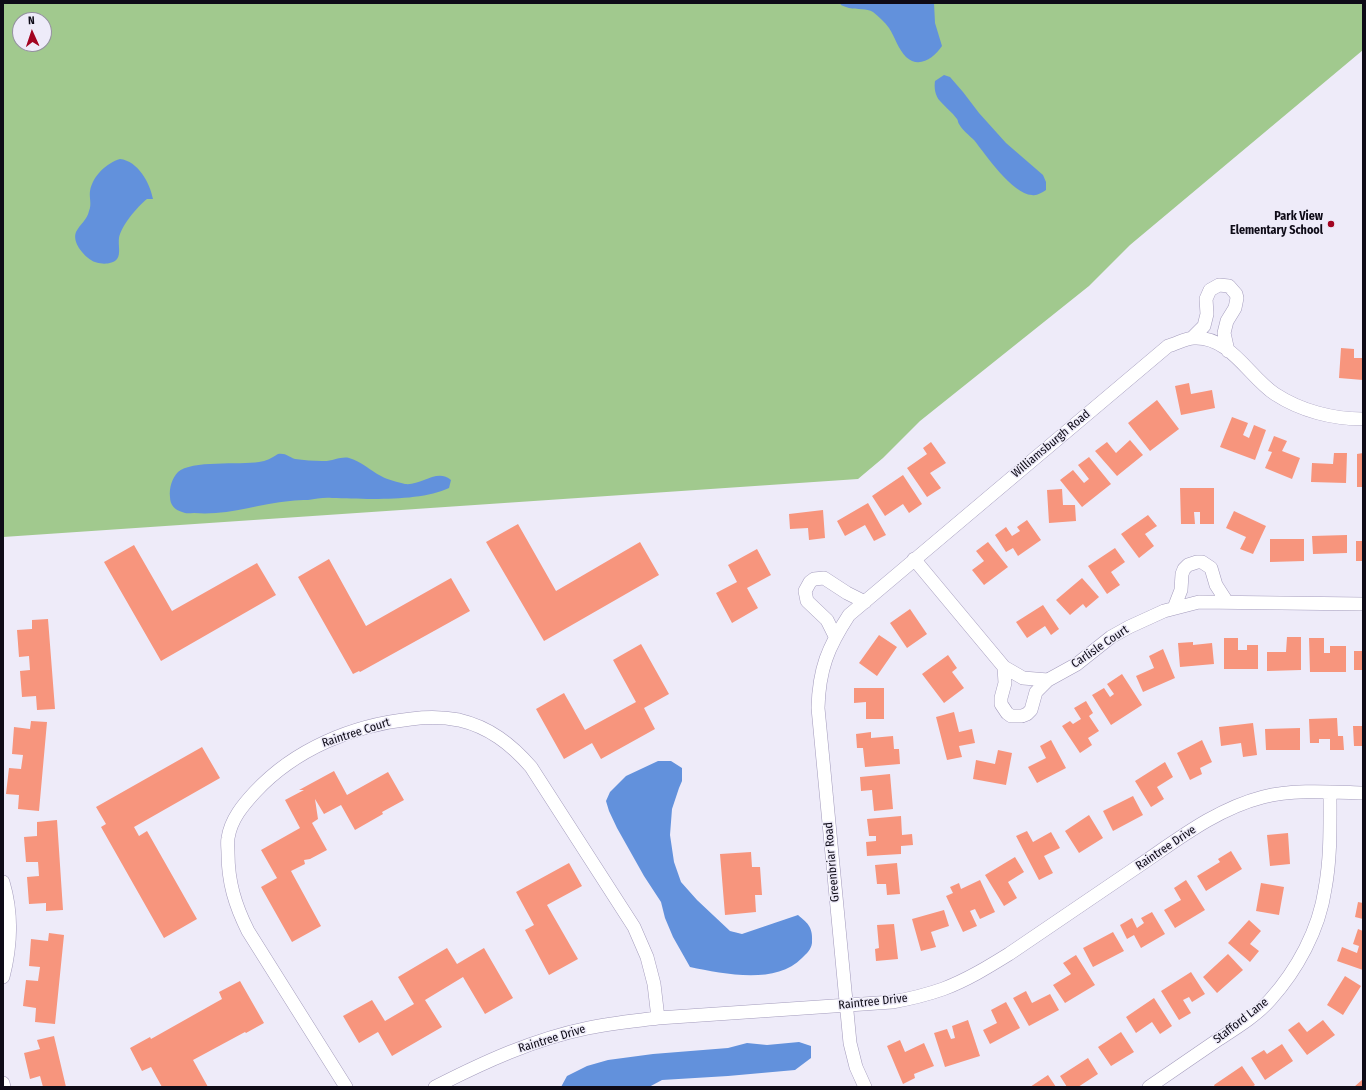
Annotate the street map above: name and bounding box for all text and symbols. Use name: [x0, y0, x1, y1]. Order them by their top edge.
north arrow: [12, 12, 52, 52]
text: N: [28, 14, 35, 27]
place label: Park View Elementary School: [1230, 210, 1323, 238]
marker: Park View Elementary School: [1326, 219, 1336, 229]
street label: Williamsburgh Road: [1009, 407, 1093, 481]
street label: Carlisle Court: [1069, 623, 1131, 671]
street label: Raintree Court: [320, 715, 392, 751]
street label: Greenbriar Road: [821, 821, 843, 903]
street label: Raintree Drive: [1133, 823, 1199, 873]
street label: Raintree Drive: [838, 991, 908, 1013]
street label: Stafford Lane: [1211, 995, 1271, 1047]
street label: Raintree Drive: [517, 1022, 587, 1056]

